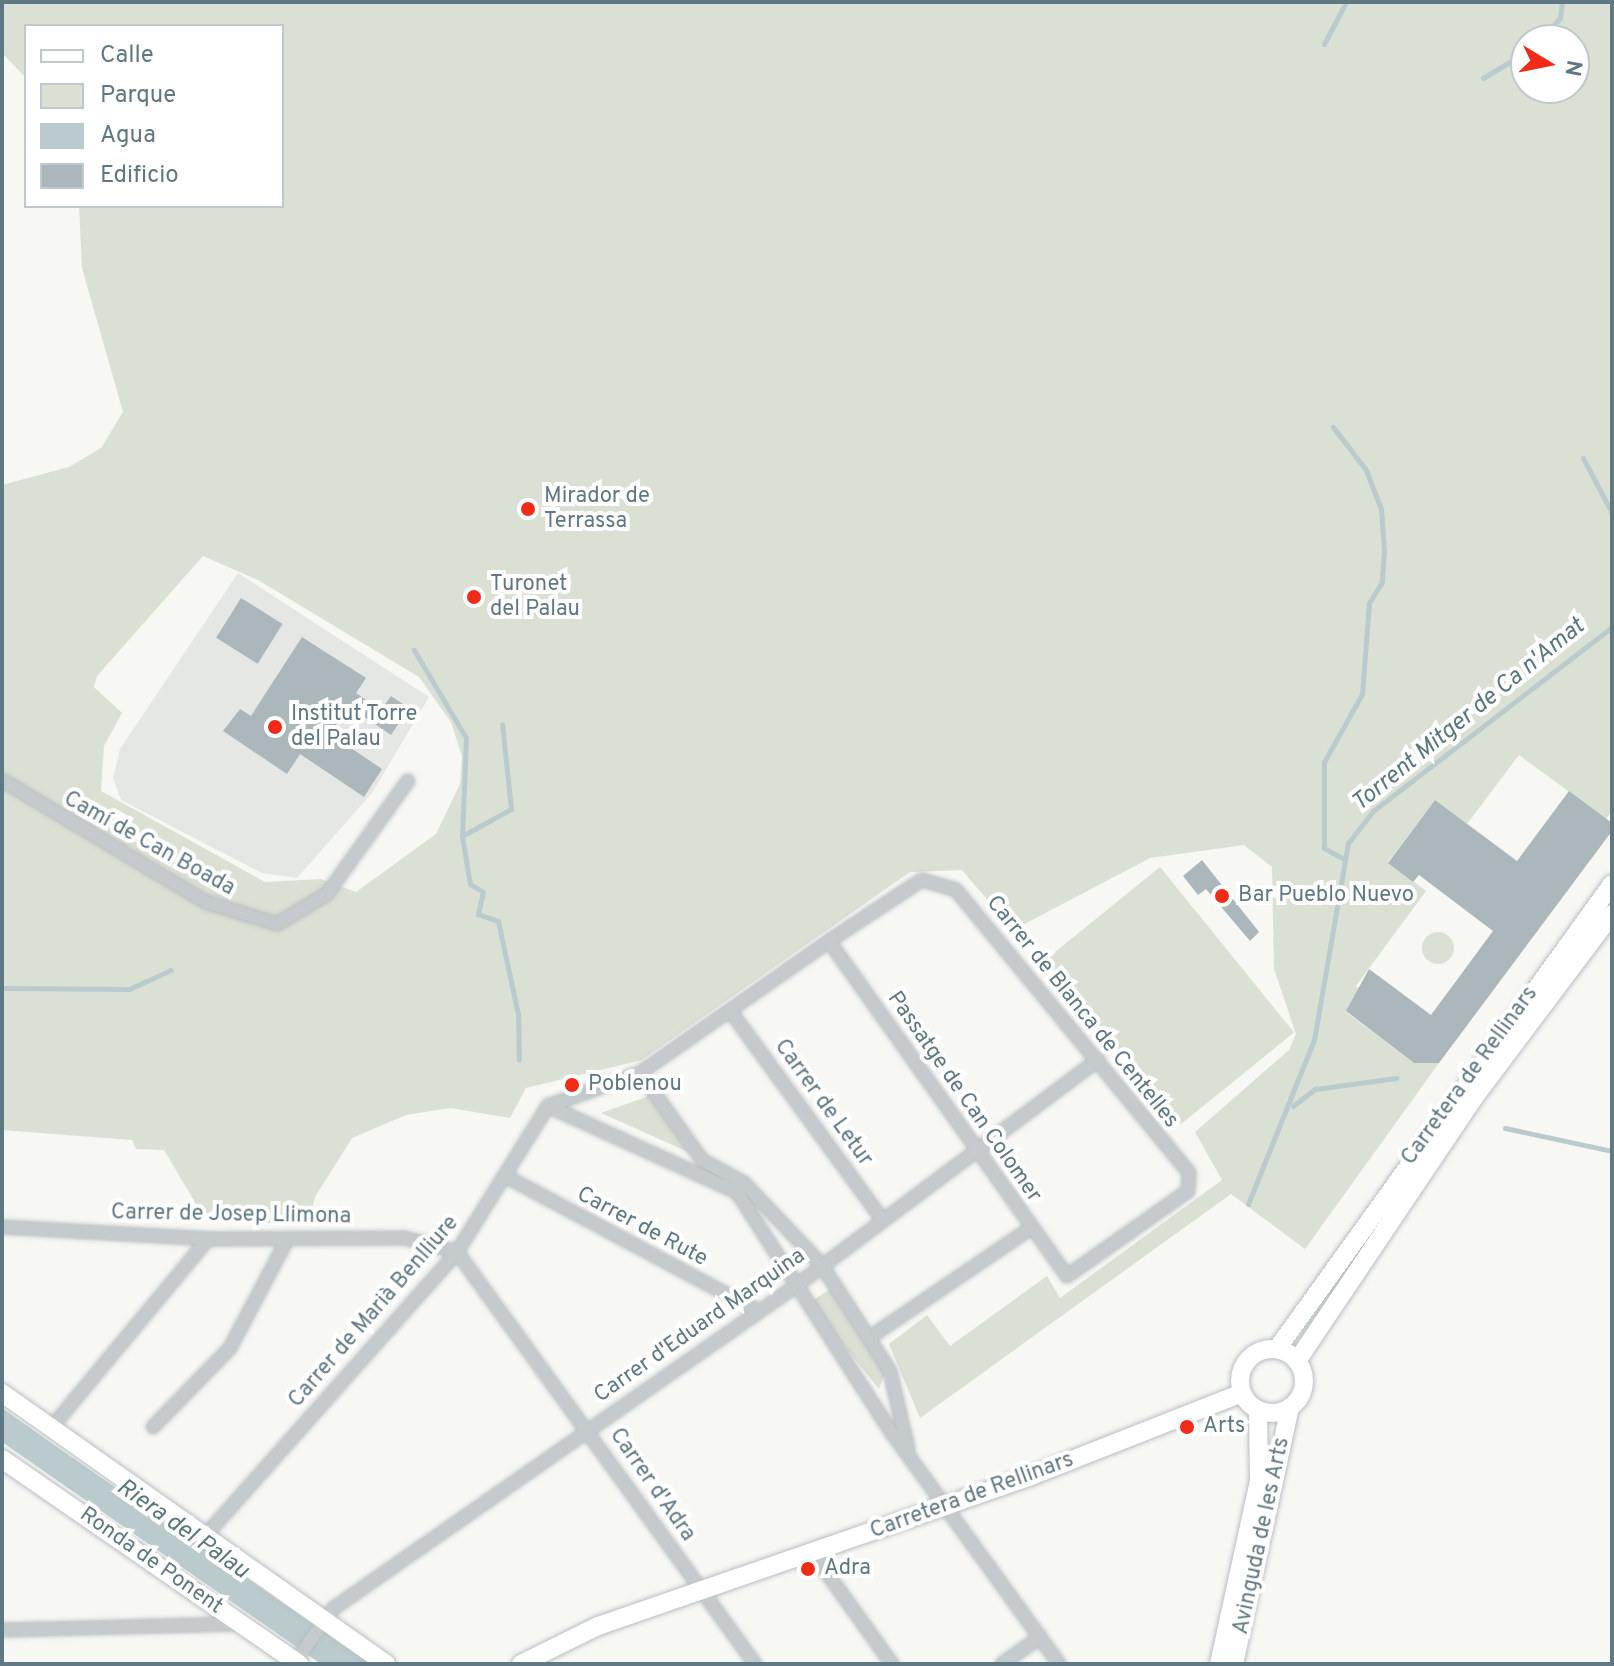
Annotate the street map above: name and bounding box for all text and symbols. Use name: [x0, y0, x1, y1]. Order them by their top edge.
legend: [24, 24, 284, 208]
north arrow: [1510, 24, 1590, 104]
text: Calle: [100, 41, 154, 71]
text: N: [1557, 58, 1587, 78]
text: Parque: [100, 81, 176, 111]
text: Agua: [100, 121, 156, 151]
text: Edificio: [100, 161, 179, 191]
place label: Mirador de Terrassa: [544, 483, 650, 534]
marker: Mirador de Terrassa: [519, 500, 537, 518]
place label: Turonet del Palau: [490, 571, 580, 622]
marker: Turonet del Palau: [465, 588, 483, 606]
water label: Torrent Mitger de Ca n'Amat: [1347, 613, 1591, 819]
place label: Institut Torre del Palau: [291, 701, 418, 752]
marker: Institut Torre del Palau: [266, 718, 284, 736]
street label: Camí de Can Boada: [59, 786, 239, 902]
place label: Bar Pueblo Nuevo: [1238, 883, 1414, 909]
marker: Bar Pueblo Nuevo: [1213, 887, 1231, 905]
street label: Carrer de Blanca de Centelles: [980, 891, 1184, 1133]
street label: Carretera de Rellinars: [1396, 981, 1544, 1171]
street label: Passatge de Can Colomer: [881, 987, 1047, 1207]
street label: Carrer de Letur: [768, 1034, 878, 1172]
place label: Poblenou: [588, 1072, 682, 1098]
marker: Poblenou: [563, 1076, 581, 1094]
street label: Carrer de Rute: [572, 1181, 712, 1273]
street label: Carrer de Josep Llimona: [111, 1200, 351, 1230]
street label: Carrer de Marià Benlliure: [283, 1211, 465, 1413]
street label: Carrer d'Eduard Marquina: [589, 1243, 811, 1409]
place label: Arts: [1203, 1414, 1245, 1440]
marker: Arts: [1178, 1418, 1196, 1436]
street label: Carrer d'Adra: [603, 1423, 701, 1547]
street label: Avinguda de les Arts: [1228, 1435, 1296, 1637]
street label: Carretera de Rellinars: [867, 1447, 1077, 1545]
water label: Riera del Palau: [110, 1474, 254, 1586]
street label: Ronda de Ponent: [74, 1502, 228, 1620]
place label: Adra: [824, 1556, 871, 1582]
marker: Adra: [799, 1560, 817, 1578]

